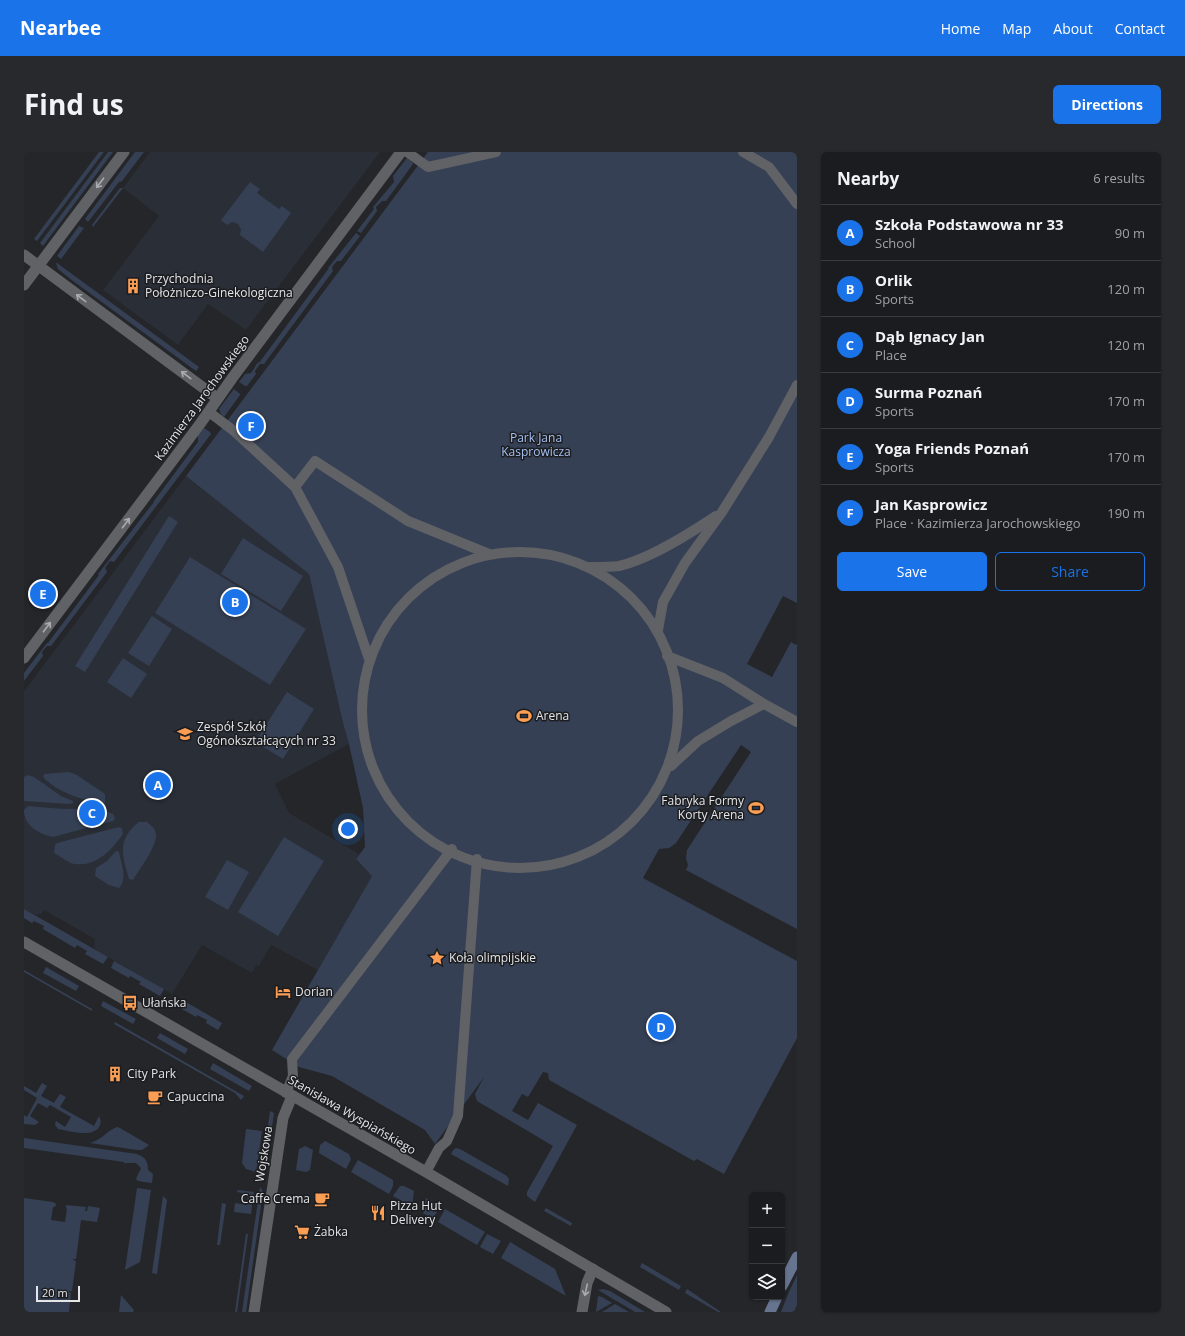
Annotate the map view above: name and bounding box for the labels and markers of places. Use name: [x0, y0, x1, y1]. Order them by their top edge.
place label: Przychodnia Położniczo-Ginekologiczna: [145, 270, 293, 301]
building icon: Przychodnia Położniczo-Ginekologiczna: [124, 277, 142, 295]
pin: F: [238, 411, 264, 441]
pin: E: [30, 579, 56, 609]
pin: B: [222, 587, 248, 617]
sports icon: Arena: [515, 707, 533, 725]
place label: Arena: [536, 707, 569, 724]
place label: Zespół Szkół Ogónokształcących nr 33: [197, 718, 336, 749]
school or university icon: Zespół Szkół Ogónokształcących nr 33: [176, 725, 194, 743]
pin: A: [145, 770, 171, 800]
place label: Fabryka Formy Korty Arena: [661, 792, 745, 823]
pin: C: [79, 798, 105, 828]
sports icon: Fabryka Formy Korty Arena: [747, 799, 765, 817]
place icon: Koła olimpijskie: [428, 949, 446, 967]
place label: Koła olimpijskie: [449, 949, 536, 966]
hotel icon: Dorian: [274, 983, 292, 1001]
place label: Dorian: [295, 983, 333, 1000]
bus stop icon: Ułańska: [121, 994, 139, 1012]
place label: Ułańska: [142, 994, 187, 1011]
pin: D: [648, 1012, 674, 1042]
building icon: City Park: [106, 1065, 124, 1083]
place label: City Park: [127, 1065, 177, 1082]
cafe icon: Capuccina: [146, 1088, 164, 1106]
place label: Capuccina: [167, 1088, 224, 1105]
place label: Caffe Crema: [241, 1190, 310, 1207]
cafe icon: Caffe Crema: [313, 1190, 331, 1208]
place label: Pizza Hut Delivery: [390, 1197, 442, 1228]
restaurant icon: Pizza Hut Delivery: [369, 1204, 387, 1222]
supermarket icon: Żabka: [293, 1223, 311, 1241]
place label: Żabka: [314, 1223, 348, 1240]

